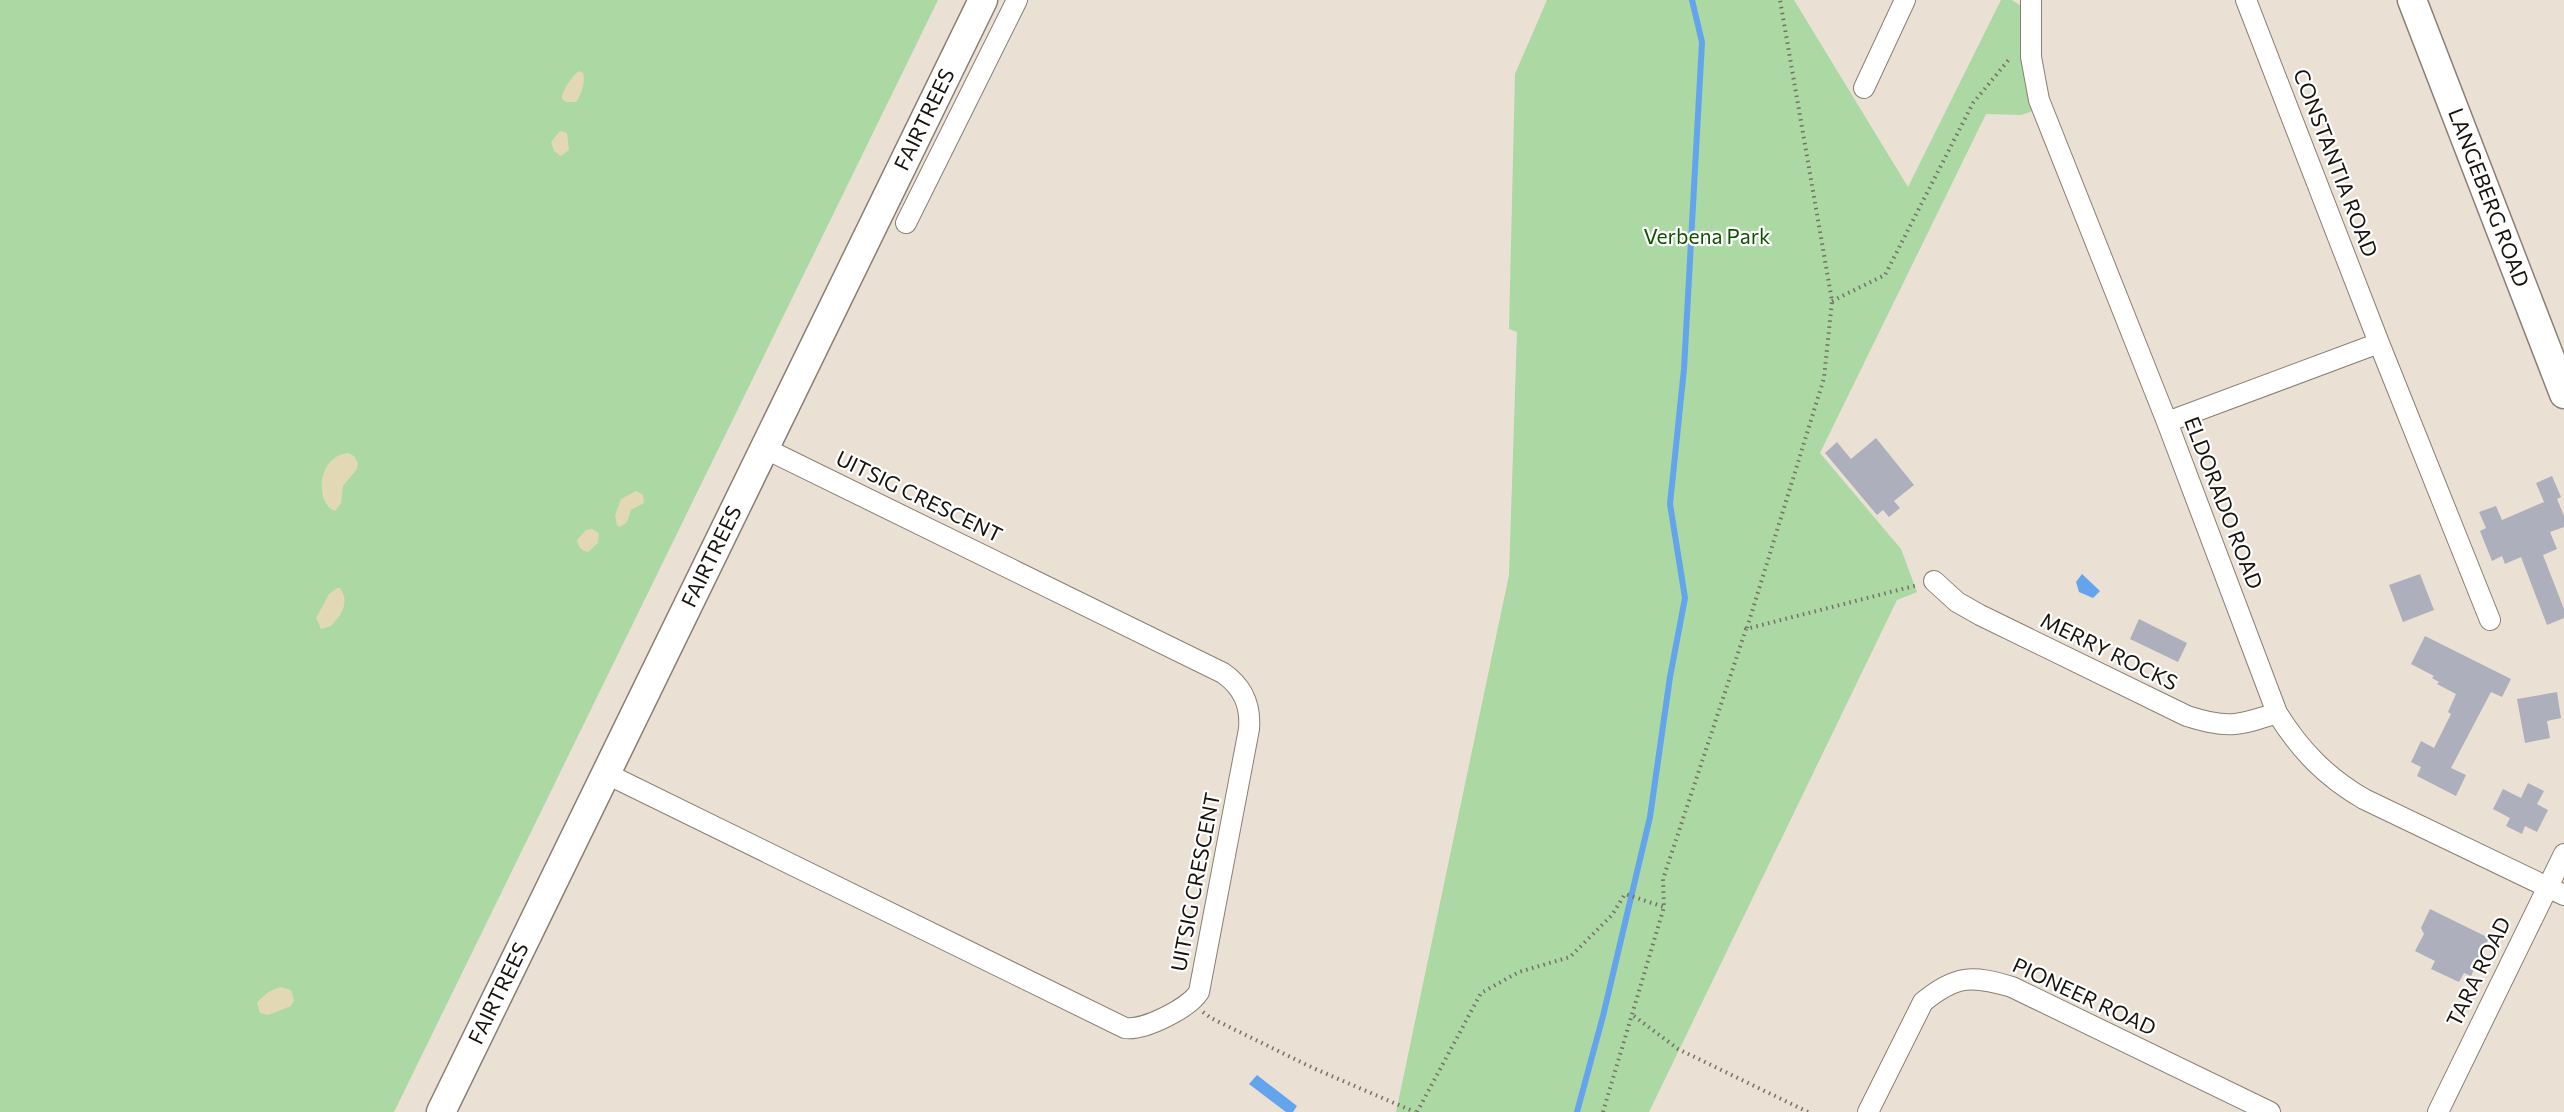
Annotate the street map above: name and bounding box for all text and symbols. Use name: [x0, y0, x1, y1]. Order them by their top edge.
street label: FAIRTREES: [888, 64, 959, 174]
street label: CONSTANTIA ROAD: [2289, 65, 2384, 260]
street label: LANGEBERG ROAD: [2444, 104, 2536, 290]
park label: Verbena Park: [1644, 223, 1770, 248]
street label: ELDORADO ROAD: [2180, 413, 2269, 592]
street label: UITSIG CRESCENT: [833, 445, 1007, 547]
street label: FAIRTREES: [675, 501, 746, 611]
street label: MERRY ROCKS: [2037, 607, 2182, 695]
street label: UITSIG CRESCENT: [1165, 790, 1224, 973]
street label: TARA ROAD: [2440, 912, 2515, 1030]
street label: FAIRTREES: [462, 938, 533, 1048]
street label: PIONEER ROAD: [2009, 951, 2160, 1040]

